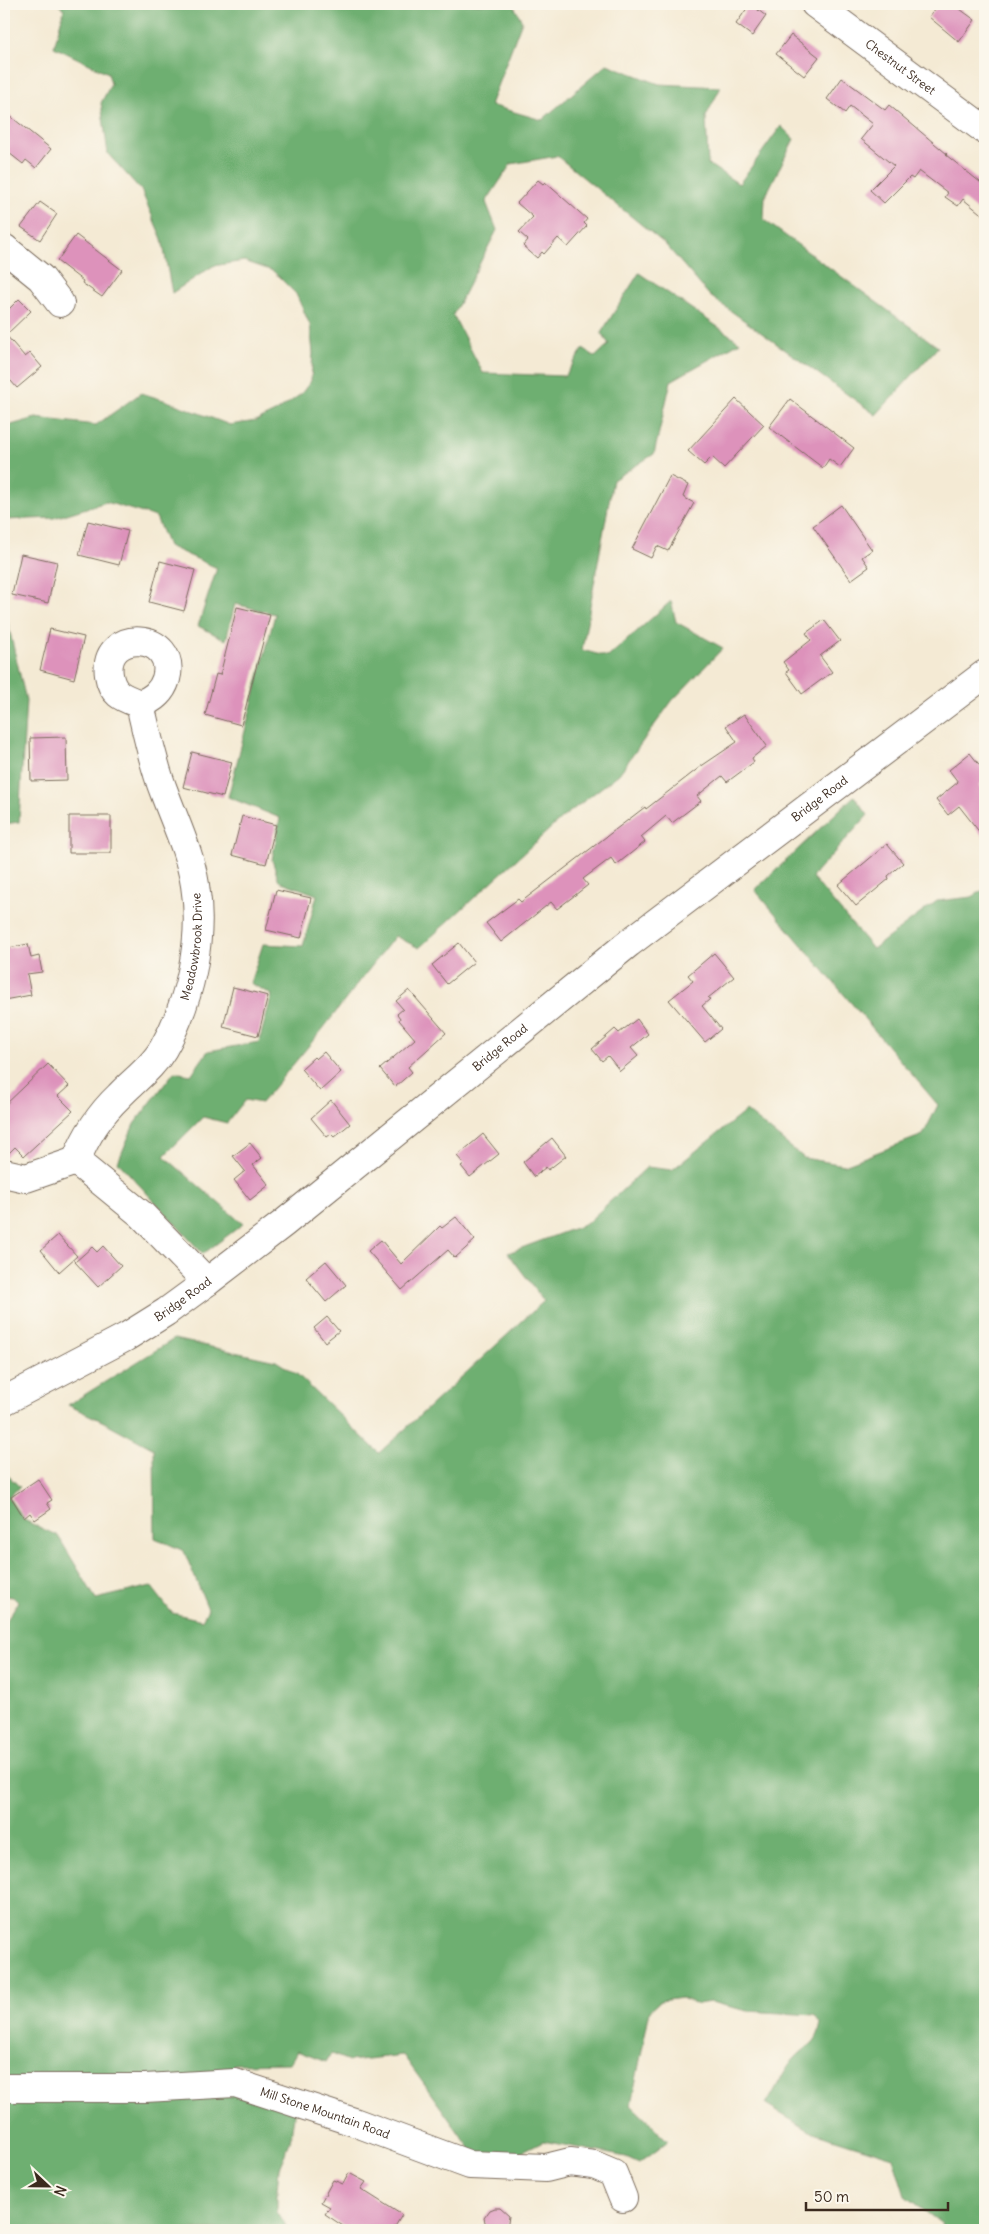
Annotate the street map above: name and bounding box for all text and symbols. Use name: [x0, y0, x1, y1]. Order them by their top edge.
street label: Chestnut Street: [862, 36, 939, 98]
street label: Bridge Road: [788, 772, 850, 825]
street label: Meadowbrook Drive: [177, 892, 205, 1002]
street label: Bridge Road: [469, 1020, 530, 1074]
street label: Bridge Road: [151, 1273, 214, 1324]
street label: Mill Stone Mountain Road: [258, 2084, 392, 2142]
north arrow: [22, 2162, 72, 2212]
scale bar: [806, 2179, 949, 2211]
text: N: [50, 2183, 70, 2199]
text: 50 m: [814, 2187, 849, 2206]

